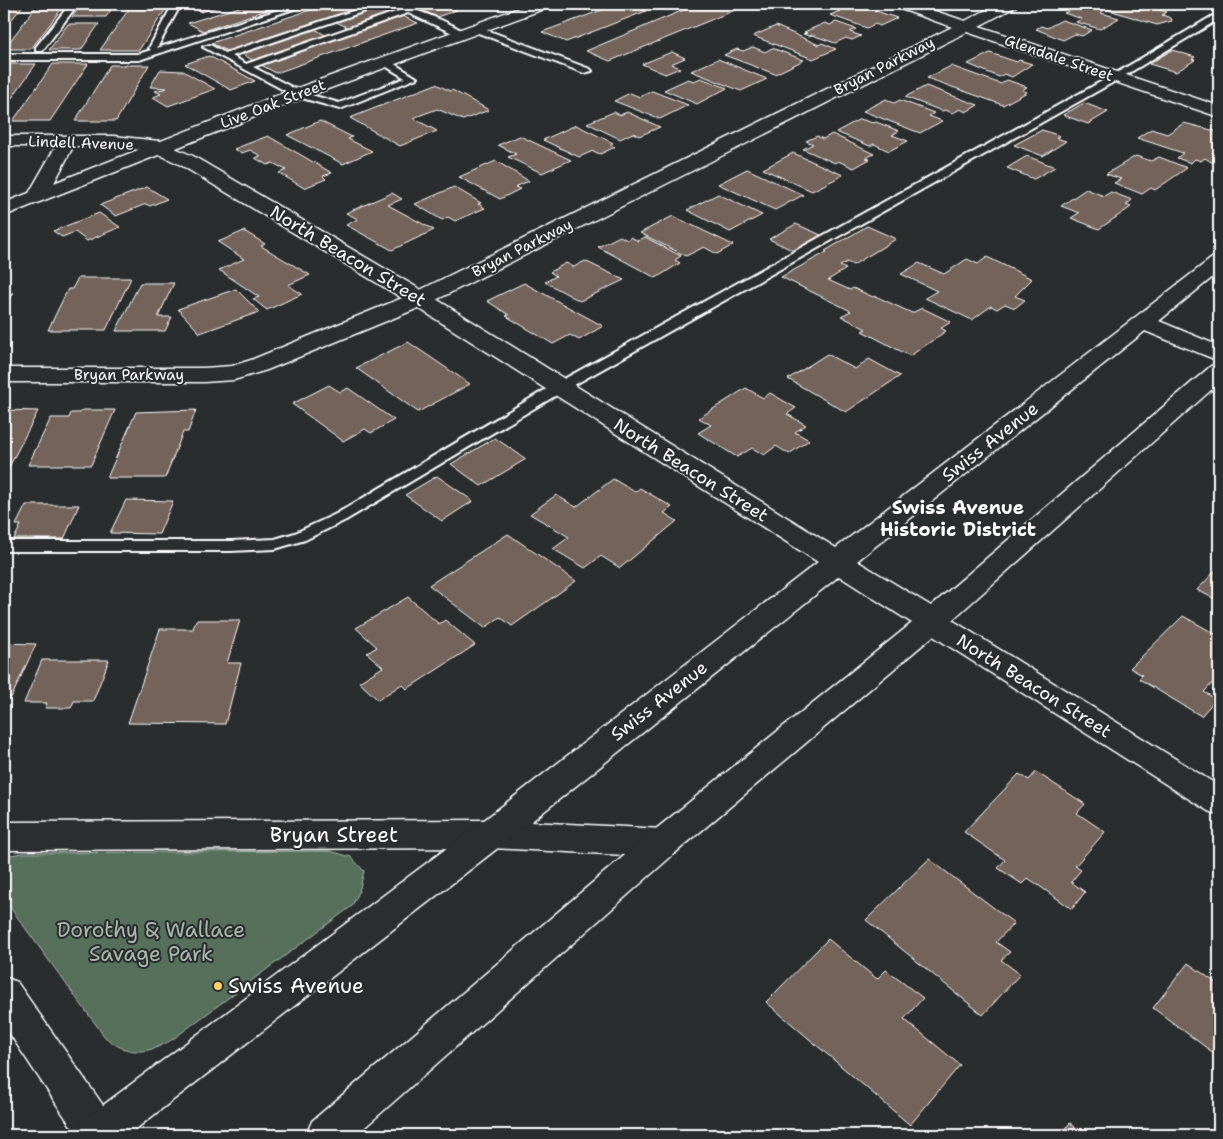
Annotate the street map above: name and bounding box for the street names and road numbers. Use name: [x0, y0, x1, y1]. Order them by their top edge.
street label: Glendale Street: [1002, 30, 1116, 86]
street label: Bryan Parkway: [830, 32, 938, 100]
street label: Live Oak Street: [217, 75, 329, 133]
street label: Lindell Avenue: [28, 131, 134, 155]
street label: North Beacon Street: [265, 200, 431, 312]
street label: Bryan Parkway: [468, 214, 576, 282]
street label: Bryan Parkway: [74, 365, 184, 385]
street label: Swiss Avenue: [937, 397, 1043, 487]
street label: North Beacon Street: [609, 413, 773, 528]
street label: North Beacon Street: [952, 629, 1116, 744]
street label: Swiss Avenue: [606, 656, 712, 746]
street label: Bryan Street: [270, 821, 398, 849]

